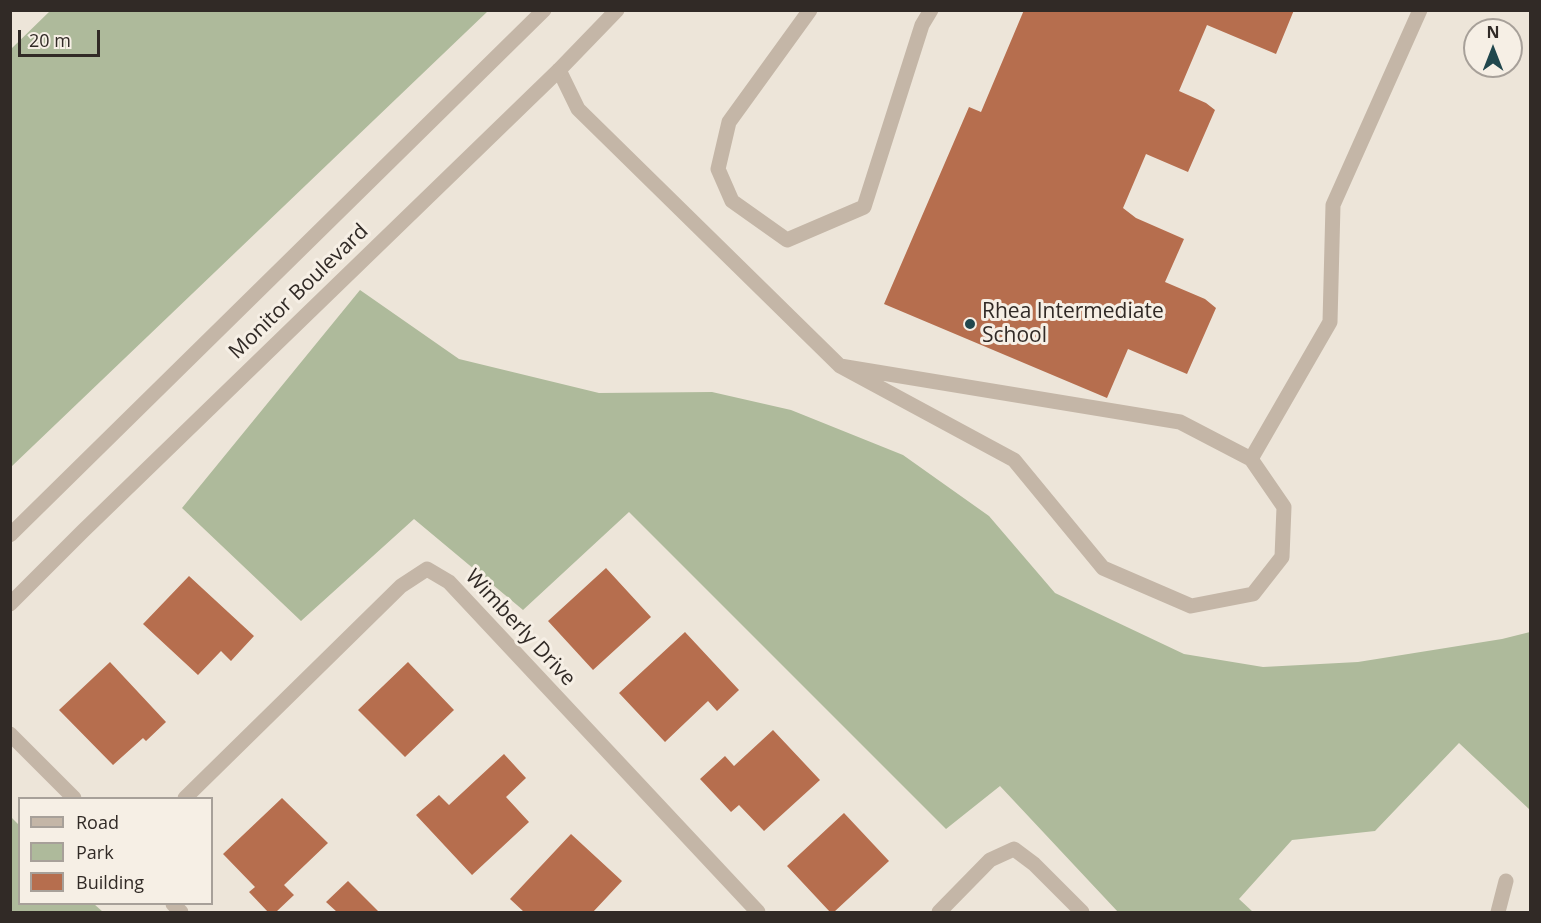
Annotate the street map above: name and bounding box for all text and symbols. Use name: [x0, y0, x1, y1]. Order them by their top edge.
scale bar: [21, 18, 104, 56]
north arrow: [1463, 18, 1523, 78]
text: N: [1486, 21, 1500, 43]
text: 20 m: [29, 28, 71, 52]
street label: Monitor Boulevard: [224, 219, 374, 365]
place label: Rhea Intermediate School: [982, 299, 1164, 349]
marker: Rhea Intermediate School: [963, 317, 977, 331]
street label: Wimberly Drive: [460, 565, 580, 691]
legend: [18, 797, 213, 905]
text: Road: [76, 810, 119, 834]
text: Park: [76, 840, 114, 864]
text: Building: [76, 870, 144, 894]

